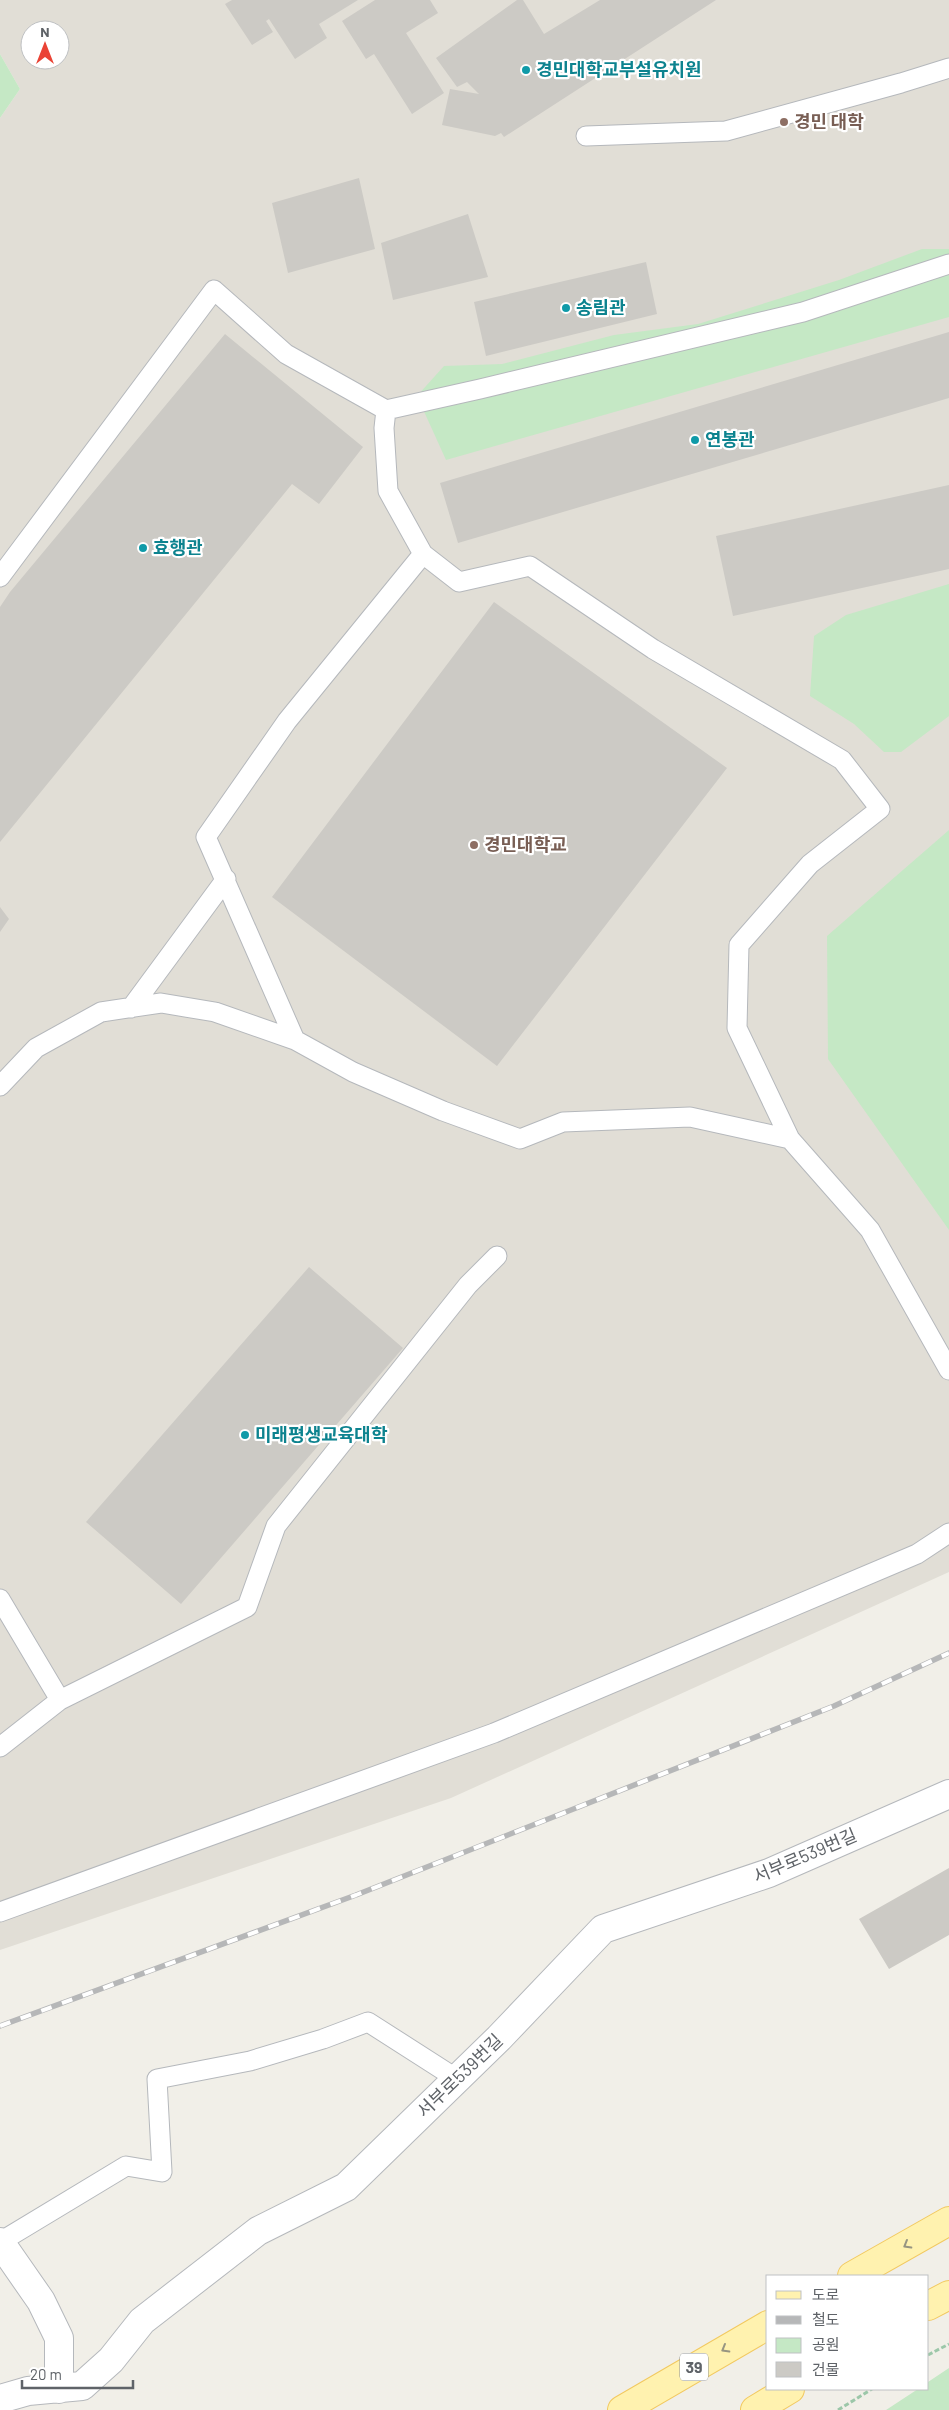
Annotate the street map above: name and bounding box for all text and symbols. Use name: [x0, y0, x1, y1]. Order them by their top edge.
north arrow: [20, 20, 70, 70]
text: N: [40, 23, 50, 40]
place label: 경민대학교부설유치원: [536, 58, 702, 80]
marker: 경민대학교부설유치원: [520, 64, 532, 76]
place label: 경민 대학: [794, 110, 864, 132]
marker: 경민 대학: [778, 116, 790, 128]
place label: 송림관: [576, 296, 626, 318]
marker: 송림관: [560, 302, 572, 314]
place label: 연봉관: [705, 428, 755, 450]
marker: 연봉관: [689, 434, 701, 446]
place label: 효행관: [153, 536, 203, 558]
marker: 효행관: [137, 542, 149, 554]
place label: 경민대학교: [484, 833, 567, 855]
marker: 경민대학교: [468, 839, 480, 851]
place label: 미래평생교육대학: [255, 1423, 388, 1445]
marker: 미래평생교육대학: [239, 1429, 251, 1441]
street label: 서부로539번길: [749, 1823, 860, 1887]
street label: 서부로539번길: [412, 2029, 507, 2122]
one-way arrow: [903, 2239, 912, 2249]
legend: [766, 2275, 929, 2390]
text: 도로: [812, 2285, 840, 2303]
text: 철도: [812, 2310, 840, 2328]
text: 공원: [812, 2335, 840, 2353]
one-way arrow: [722, 2342, 731, 2352]
road number: 39: [680, 2354, 708, 2380]
scale bar: [22, 2358, 134, 2390]
text: 건물: [812, 2360, 840, 2378]
text: 20 m: [30, 2365, 62, 2383]

